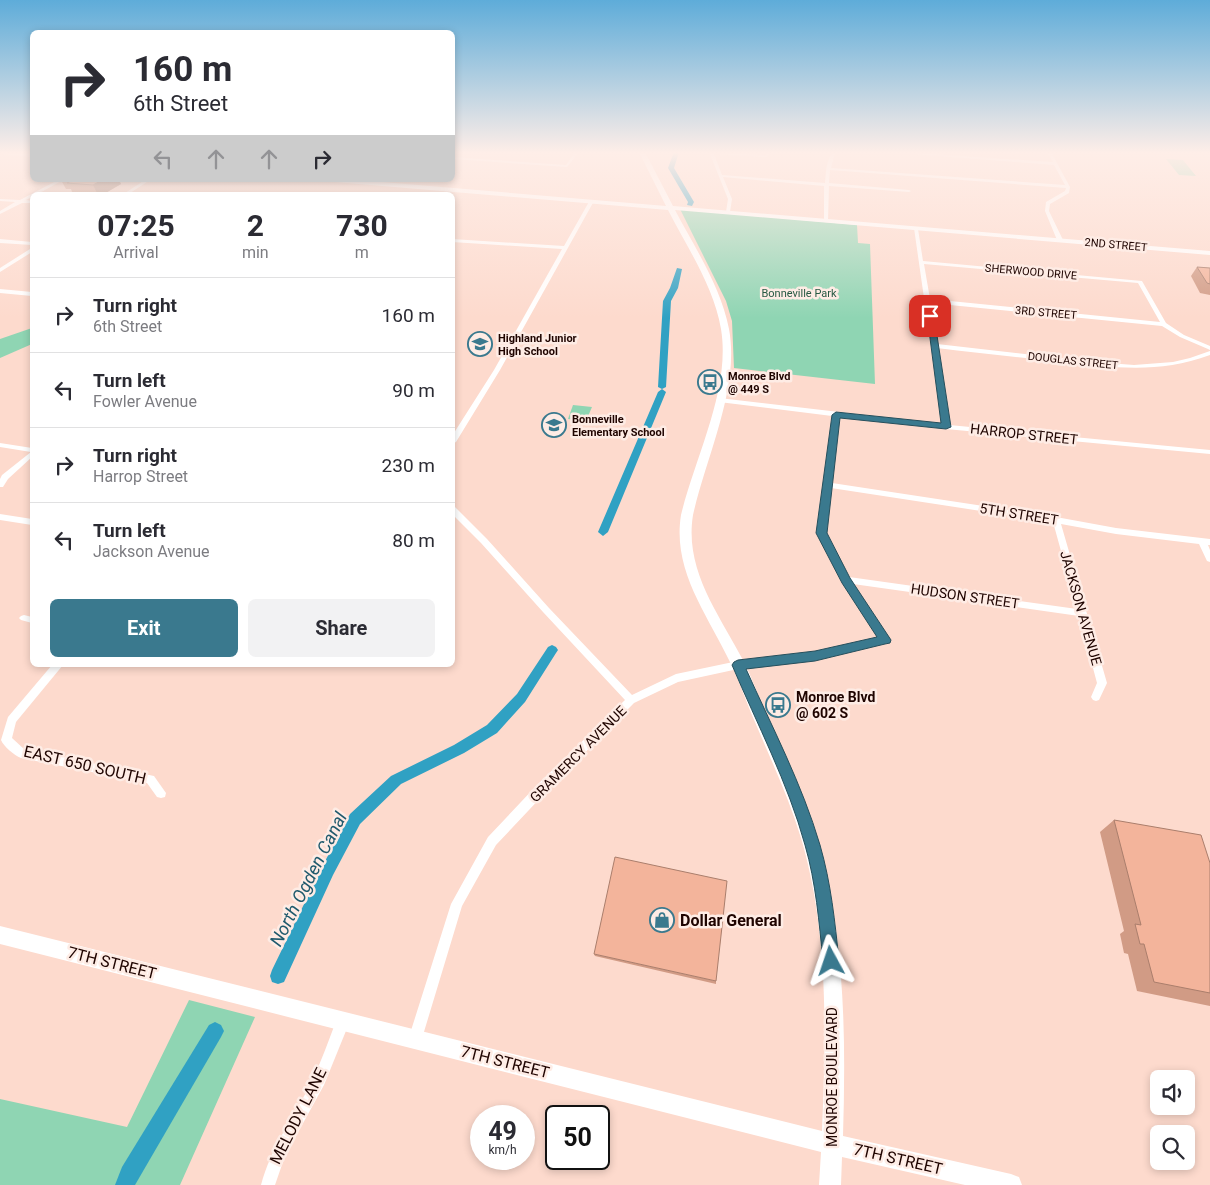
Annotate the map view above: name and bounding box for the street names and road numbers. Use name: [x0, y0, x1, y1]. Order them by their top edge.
street label: 2ND STREET: [1084, 236, 1148, 254]
street label: SHERWOOD DRIVE: [984, 261, 1078, 283]
street label: 3RD STREET: [1015, 304, 1078, 322]
street label: DOUGLAS STREET: [1027, 350, 1119, 372]
street label: HARROP STREET: [969, 420, 1079, 448]
street label: 5TH STREET: [979, 500, 1060, 528]
street label: JACKSON AVENUE: [1057, 549, 1105, 667]
street label: HUDSON STREET: [910, 580, 1021, 612]
street label: GRAMERCY AVENUE: [527, 703, 629, 805]
street label: EAST 650 SOUTH: [22, 742, 148, 788]
street label: 7TH STREET: [66, 943, 159, 983]
street label: MONROE BOULEVARD: [824, 1007, 840, 1147]
street label: 7TH STREET: [459, 1042, 552, 1082]
street label: MELODY LANE: [266, 1065, 330, 1167]
street label: 7TH STREET: [852, 1140, 945, 1179]

